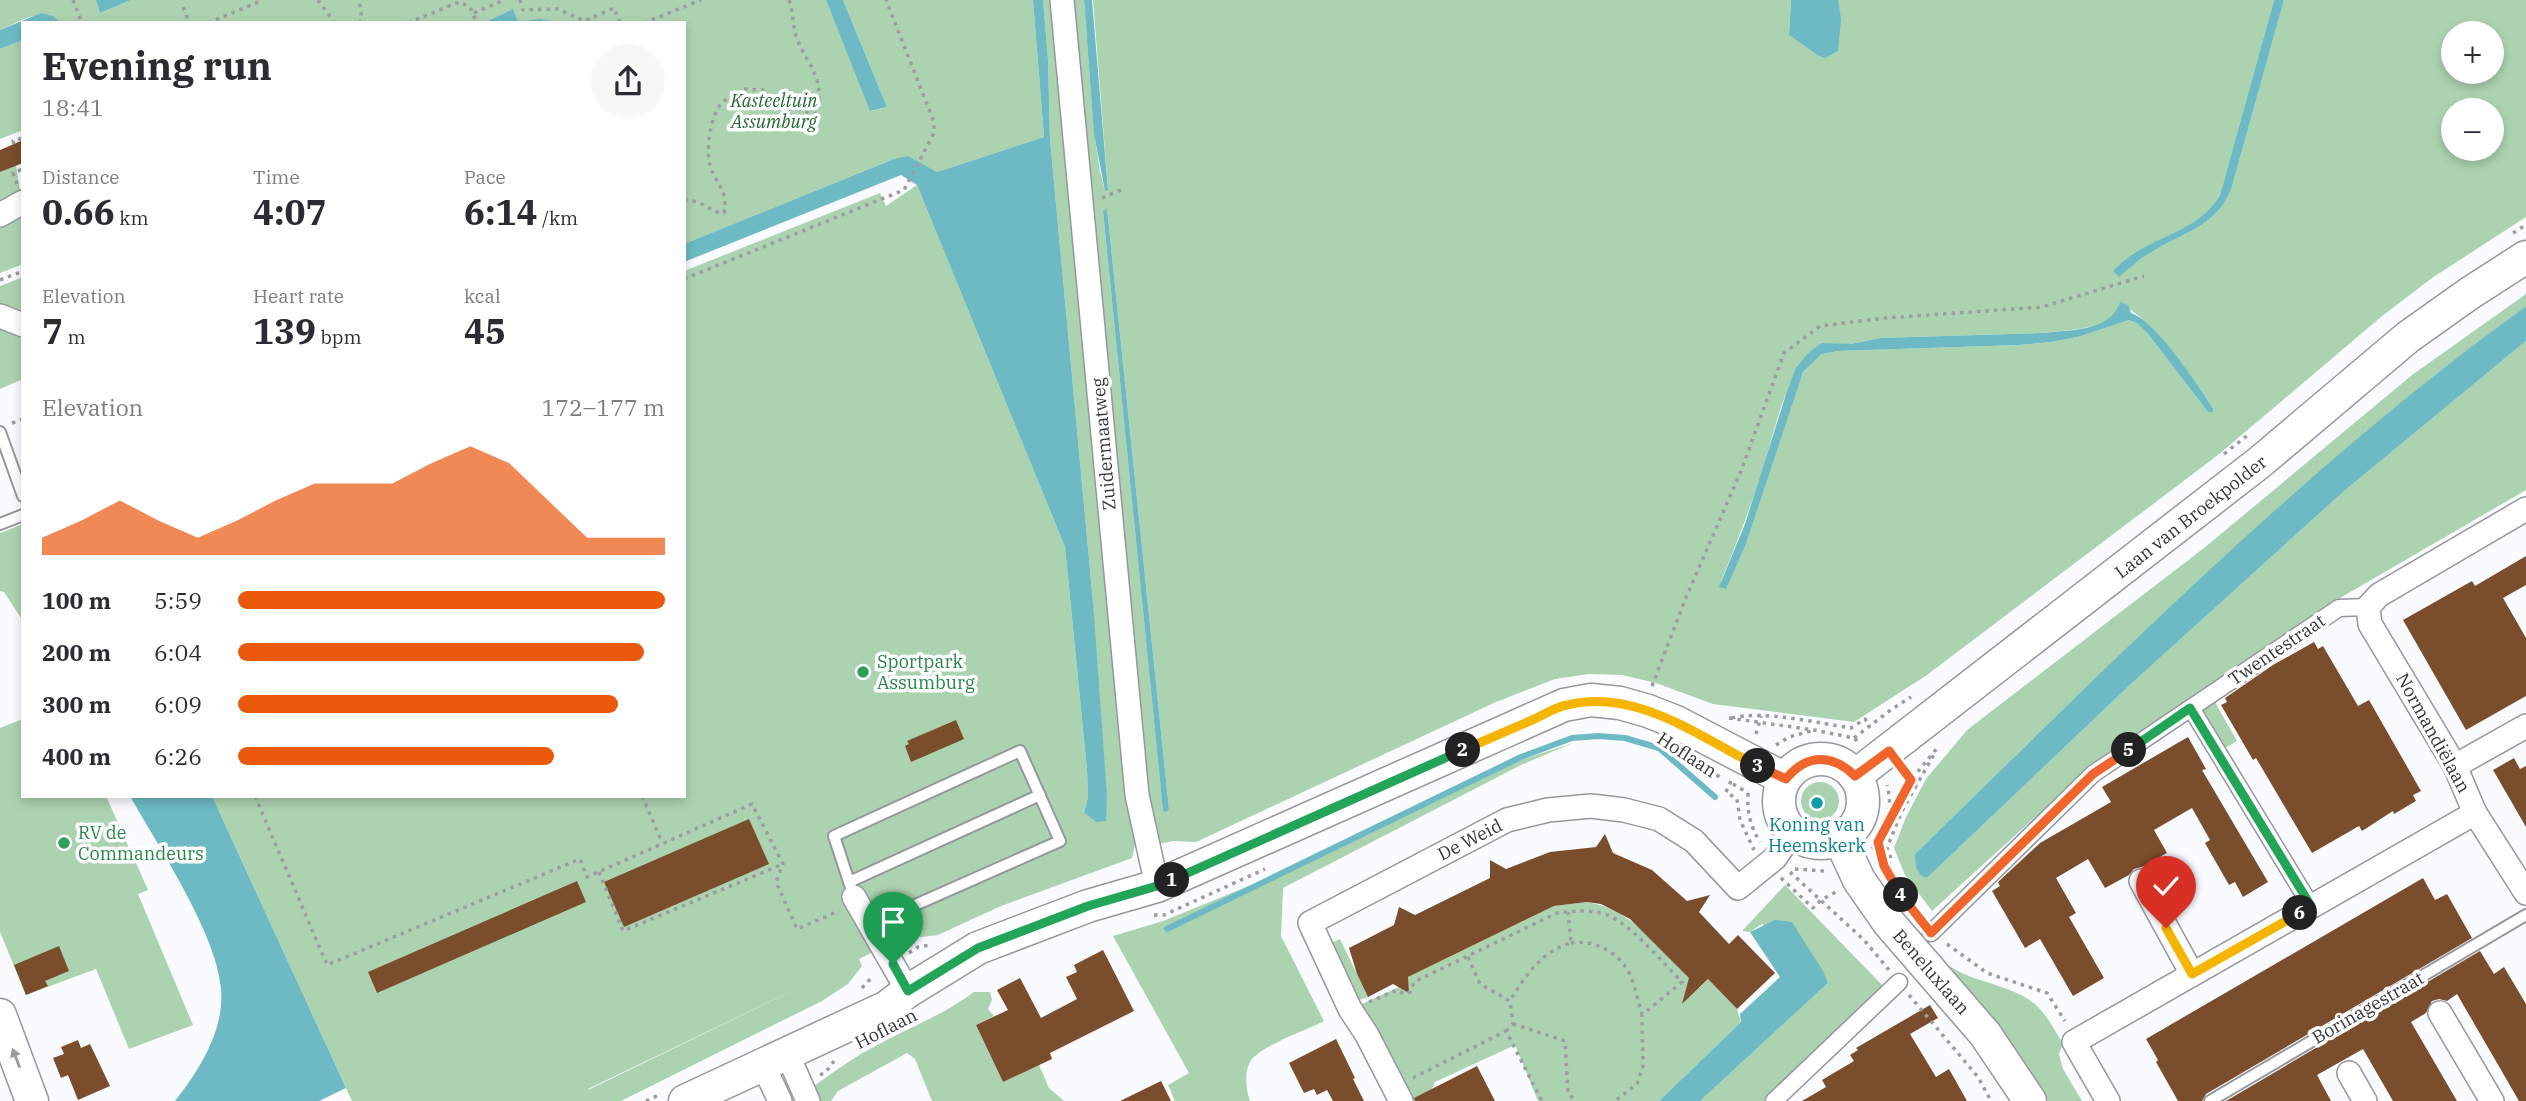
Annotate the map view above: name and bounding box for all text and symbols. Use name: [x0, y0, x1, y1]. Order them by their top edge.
map controls: [2441, 21, 2504, 161]
button: +: [2441, 21, 2504, 84]
text: Evening run: [42, 41, 272, 90]
button: share: [591, 44, 665, 118]
park label: Kasteeltuin Assumburg: [729, 89, 818, 133]
text: 18:41: [42, 92, 104, 122]
button: −: [2441, 98, 2504, 161]
text: Distance: [42, 165, 120, 189]
text: Time: [253, 165, 300, 189]
text: Pace: [464, 165, 506, 189]
text: 0.66: [42, 189, 115, 235]
text: 4:07: [253, 189, 327, 235]
text: 6:14: [464, 189, 538, 235]
text: km: [115, 206, 149, 230]
text: /km: [538, 206, 578, 230]
text: Elevation: [42, 284, 126, 308]
text: Heart rate: [253, 284, 344, 308]
text: kcal: [464, 284, 501, 308]
text: 7: [42, 308, 63, 354]
text: 139: [253, 308, 316, 354]
text: 45: [464, 308, 506, 354]
text: m: [63, 325, 86, 349]
text: bpm: [316, 325, 362, 349]
street label: Zuidermaatweg: [1086, 377, 1121, 511]
text: Elevation: [42, 392, 143, 422]
text: 172–177 m: [541, 392, 665, 422]
street label: Laan van Broekpolder: [2110, 450, 2271, 583]
text: 100 m: [42, 585, 111, 615]
text: 5:59: [154, 585, 202, 615]
street label: Twentestraat: [2224, 609, 2329, 690]
text: 200 m: [42, 637, 111, 667]
text: 6:04: [154, 637, 202, 667]
place label: Sportpark Assumburg: [877, 650, 975, 694]
marker: Sportpark Assumburg: [855, 664, 871, 680]
street label: Normandiëlaan: [2391, 669, 2476, 797]
text: 300 m: [42, 689, 111, 719]
text: 6:09: [154, 689, 202, 719]
street label: Hoflaan: [1653, 727, 1722, 782]
pin: 2: [1446, 732, 1480, 768]
pin: 5: [2112, 732, 2146, 768]
text: 2: [1457, 737, 1468, 761]
text: 5: [2123, 737, 2134, 761]
text: 400 m: [42, 741, 111, 771]
text: 6:26: [154, 741, 202, 771]
pin: 3: [1740, 748, 1776, 784]
text: 3: [1752, 753, 1763, 777]
marker: Koning van Heemskerk: [1809, 795, 1825, 811]
place label: Koning van Heemskerk: [1768, 813, 1866, 857]
street label: De Weid: [1434, 814, 1506, 866]
place label: RV de Commandeurs: [78, 821, 204, 865]
marker: RV de Commandeurs: [56, 835, 72, 851]
pin: [2136, 856, 2196, 928]
pin: 1: [1154, 862, 1190, 898]
text: 1: [1166, 867, 1177, 891]
icon: check: [2147, 867, 2185, 905]
pin: 4: [1884, 878, 1918, 912]
text: 4: [1895, 882, 1906, 906]
pin: [863, 892, 923, 964]
pin: 6: [2282, 895, 2318, 930]
text: 6: [2294, 900, 2305, 924]
icon: arrive: [874, 903, 912, 941]
street label: Beneluxlaan: [1888, 924, 1975, 1019]
street label: Borinagestraat: [2308, 966, 2428, 1049]
street label: Hoflaan: [851, 1003, 921, 1054]
one-way arrow: [10, 1048, 21, 1069]

